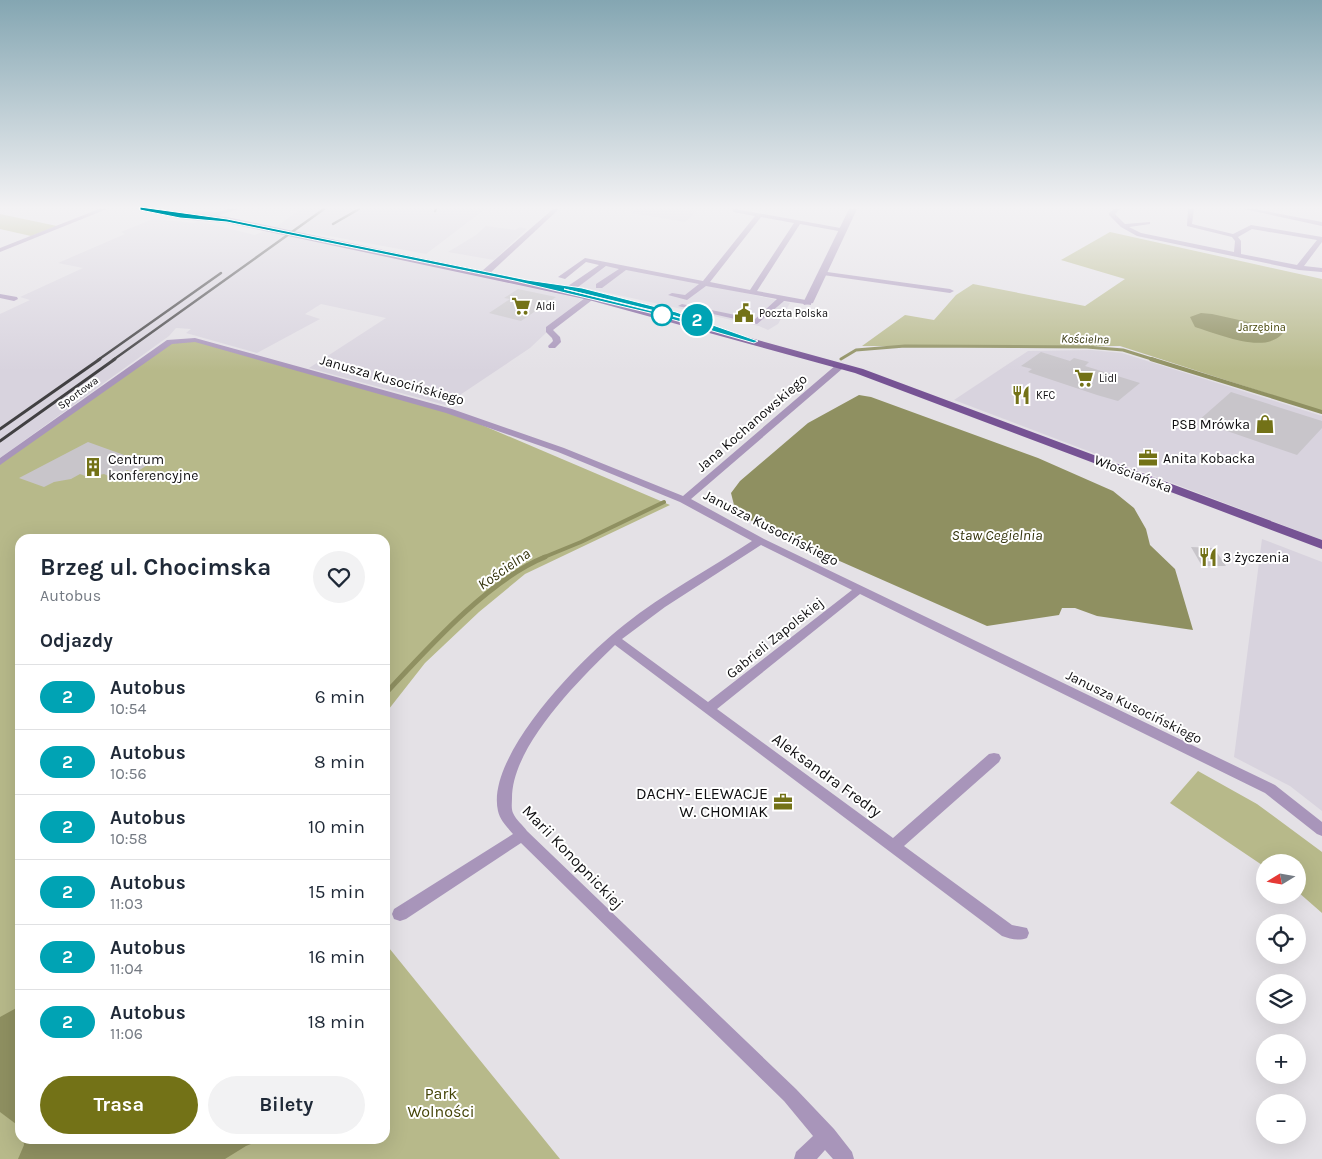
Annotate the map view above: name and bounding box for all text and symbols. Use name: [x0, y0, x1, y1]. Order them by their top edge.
supermarket icon: Aldi: [510, 295, 532, 317]
place label: Aldi: [536, 300, 555, 313]
public building icon: Poczta Polska: [733, 302, 755, 324]
unlabelled marker: [651, 304, 673, 326]
line badge: 2: [681, 304, 713, 336]
place label: Poczta Polska: [759, 307, 828, 320]
text: 2: [692, 309, 702, 331]
park label: Jarzębina: [1238, 321, 1286, 334]
water label: Kościelna: [1061, 332, 1109, 346]
street label: Janusza Kusocińskiego: [318, 351, 466, 409]
supermarket icon: Lidl: [1073, 367, 1095, 389]
street label: Jana Kochanowskiego: [693, 370, 811, 476]
place label: Lidl: [1099, 372, 1117, 385]
street label: Sportowa: [55, 374, 101, 412]
restaurant icon: KFC: [1010, 384, 1032, 406]
place label: KFC: [1036, 389, 1055, 402]
shop icon: PSB Mrówka: [1254, 413, 1276, 435]
place label: PSB Mrówka: [1171, 416, 1250, 433]
office icon: Anita Kobacka: [1137, 447, 1159, 469]
place label: Anita Kobacka: [1163, 450, 1255, 467]
place label: Centrum konferencyjne: [108, 451, 198, 484]
street label: Włościańska: [1092, 451, 1174, 497]
building icon: Centrum konferencyjne: [82, 456, 104, 478]
street label: Janusza Kusocińskiego: [701, 487, 841, 569]
water label: Staw Cegielnia: [951, 526, 1043, 544]
water label: Kościelna: [474, 544, 534, 594]
restaurant icon: 3 życzenia: [1197, 546, 1219, 568]
place label: 3 życzenia: [1223, 549, 1289, 566]
button: heart: [313, 551, 365, 603]
text: Brzeg ul. Chocimska: [40, 553, 271, 581]
text: Autobus: [40, 586, 101, 605]
street label: Gabrieli Zapolskiej: [723, 594, 827, 682]
text: Odjazdy: [40, 630, 113, 652]
street label: Janusza Kusocińskiego: [1063, 667, 1205, 747]
text: Autobus: [110, 677, 186, 699]
text: 2: [62, 686, 73, 708]
text: 6 min: [315, 686, 365, 708]
text: 10:54: [110, 699, 146, 718]
street label: Aleksandra Fredry: [769, 729, 886, 821]
text: Autobus: [110, 742, 186, 764]
text: 2: [62, 751, 73, 773]
text: 8 min: [314, 751, 365, 773]
text: 10:56: [110, 764, 147, 783]
place label: DACHY- ELEWACJE W. CHOMIAK: [636, 784, 768, 821]
office icon: DACHY- ELEWACJE W. CHOMIAK: [772, 791, 794, 813]
street label: Marii Konopnickiej: [518, 801, 628, 913]
text: Autobus: [110, 807, 186, 829]
text: 2: [62, 816, 73, 838]
text: 10 min: [308, 816, 365, 838]
text: 10:58: [110, 829, 147, 848]
north arrow: [1256, 854, 1306, 904]
map controls: [1256, 854, 1306, 1144]
text: Autobus: [110, 872, 186, 894]
text: 2: [62, 881, 73, 903]
text: 15 min: [309, 881, 365, 903]
text: 11:03: [110, 894, 143, 913]
button: locate: [1256, 914, 1306, 964]
text: Autobus: [110, 937, 186, 959]
text: 2: [62, 946, 73, 968]
text: 16 min: [308, 946, 365, 968]
text: 11:04: [110, 959, 143, 978]
button: layers: [1256, 974, 1306, 1024]
text: Autobus: [110, 1002, 186, 1024]
text: 2: [62, 1011, 73, 1033]
text: 18 min: [308, 1011, 365, 1033]
text: 11:06: [110, 1024, 143, 1043]
button: +: [1256, 1034, 1306, 1084]
button: Trasa: [40, 1076, 198, 1134]
button: Bilety: [208, 1076, 365, 1134]
park label: Park Wolności: [408, 1084, 474, 1121]
button: −: [1256, 1094, 1306, 1144]

